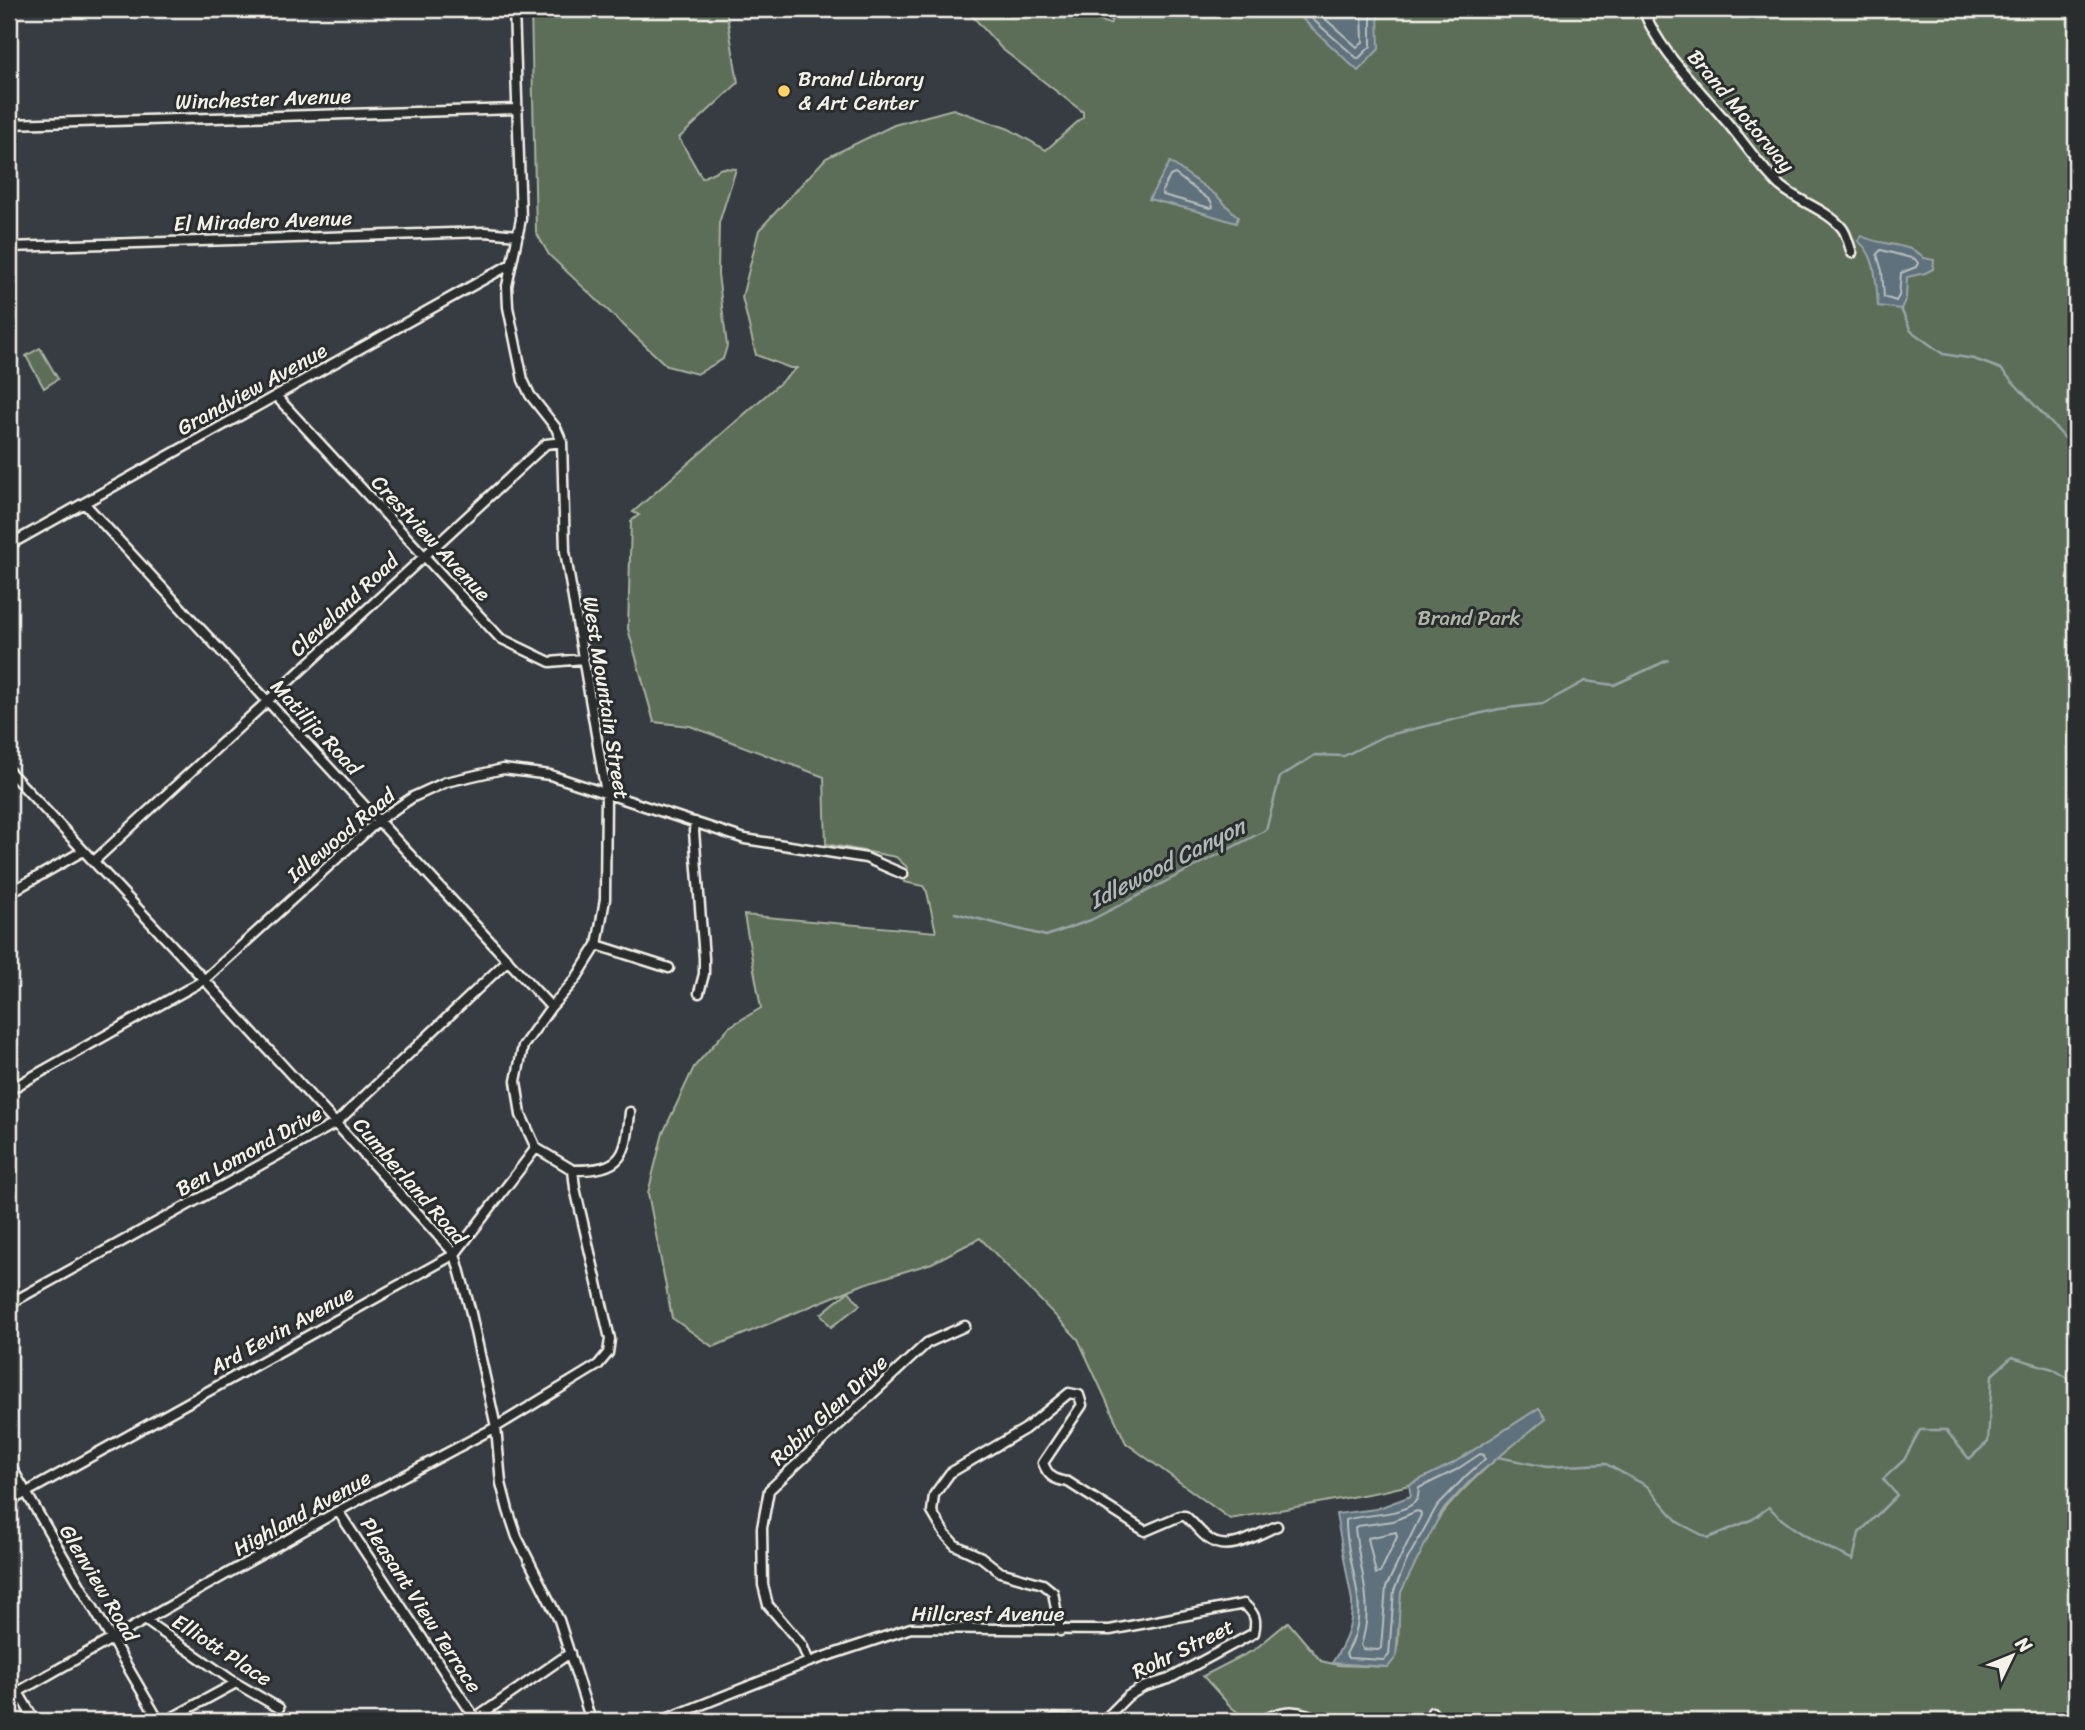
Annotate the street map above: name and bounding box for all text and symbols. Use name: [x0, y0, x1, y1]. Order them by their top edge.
street label: Brand Motorway: [1677, 40, 1805, 182]
place label: Brand Library & Art Center: [798, 60, 924, 122]
street label: Winchester Avenue: [175, 77, 351, 121]
marker: Brand Library & Art Center: [776, 83, 792, 99]
street label: El Miradero Avenue: [173, 199, 353, 243]
street label: Grandview Avenue: [170, 332, 334, 446]
street label: Crestview Avenue: [361, 465, 501, 611]
street label: Cleveland Road: [280, 542, 410, 667]
street label: West Mountain Street: [571, 594, 641, 802]
park label: Brand Park: [1418, 599, 1520, 637]
street label: Matilija Road: [261, 670, 373, 786]
street label: Idlewood Road: [277, 776, 406, 893]
water label: Idlewood Canyon: [1081, 805, 1255, 921]
street label: Ben Lomond Drive: [168, 1095, 330, 1207]
street label: Cumberland Road: [343, 1108, 478, 1255]
street label: Ard Eevin Avenue: [202, 1274, 362, 1386]
street label: Robin Glen Drive: [761, 1344, 897, 1475]
street label: Highland Avenue: [226, 1459, 379, 1567]
street label: Pleasant View Terrace: [350, 1509, 493, 1701]
street label: Glenview Road: [49, 1517, 150, 1651]
street label: Hillcrest Avenue: [911, 1595, 1065, 1633]
street label: Elliott Place: [164, 1603, 280, 1697]
street label: Rohr Street: [1125, 1608, 1241, 1690]
north arrow: [1976, 1622, 2046, 1692]
text: N: [2007, 1628, 2041, 1661]

